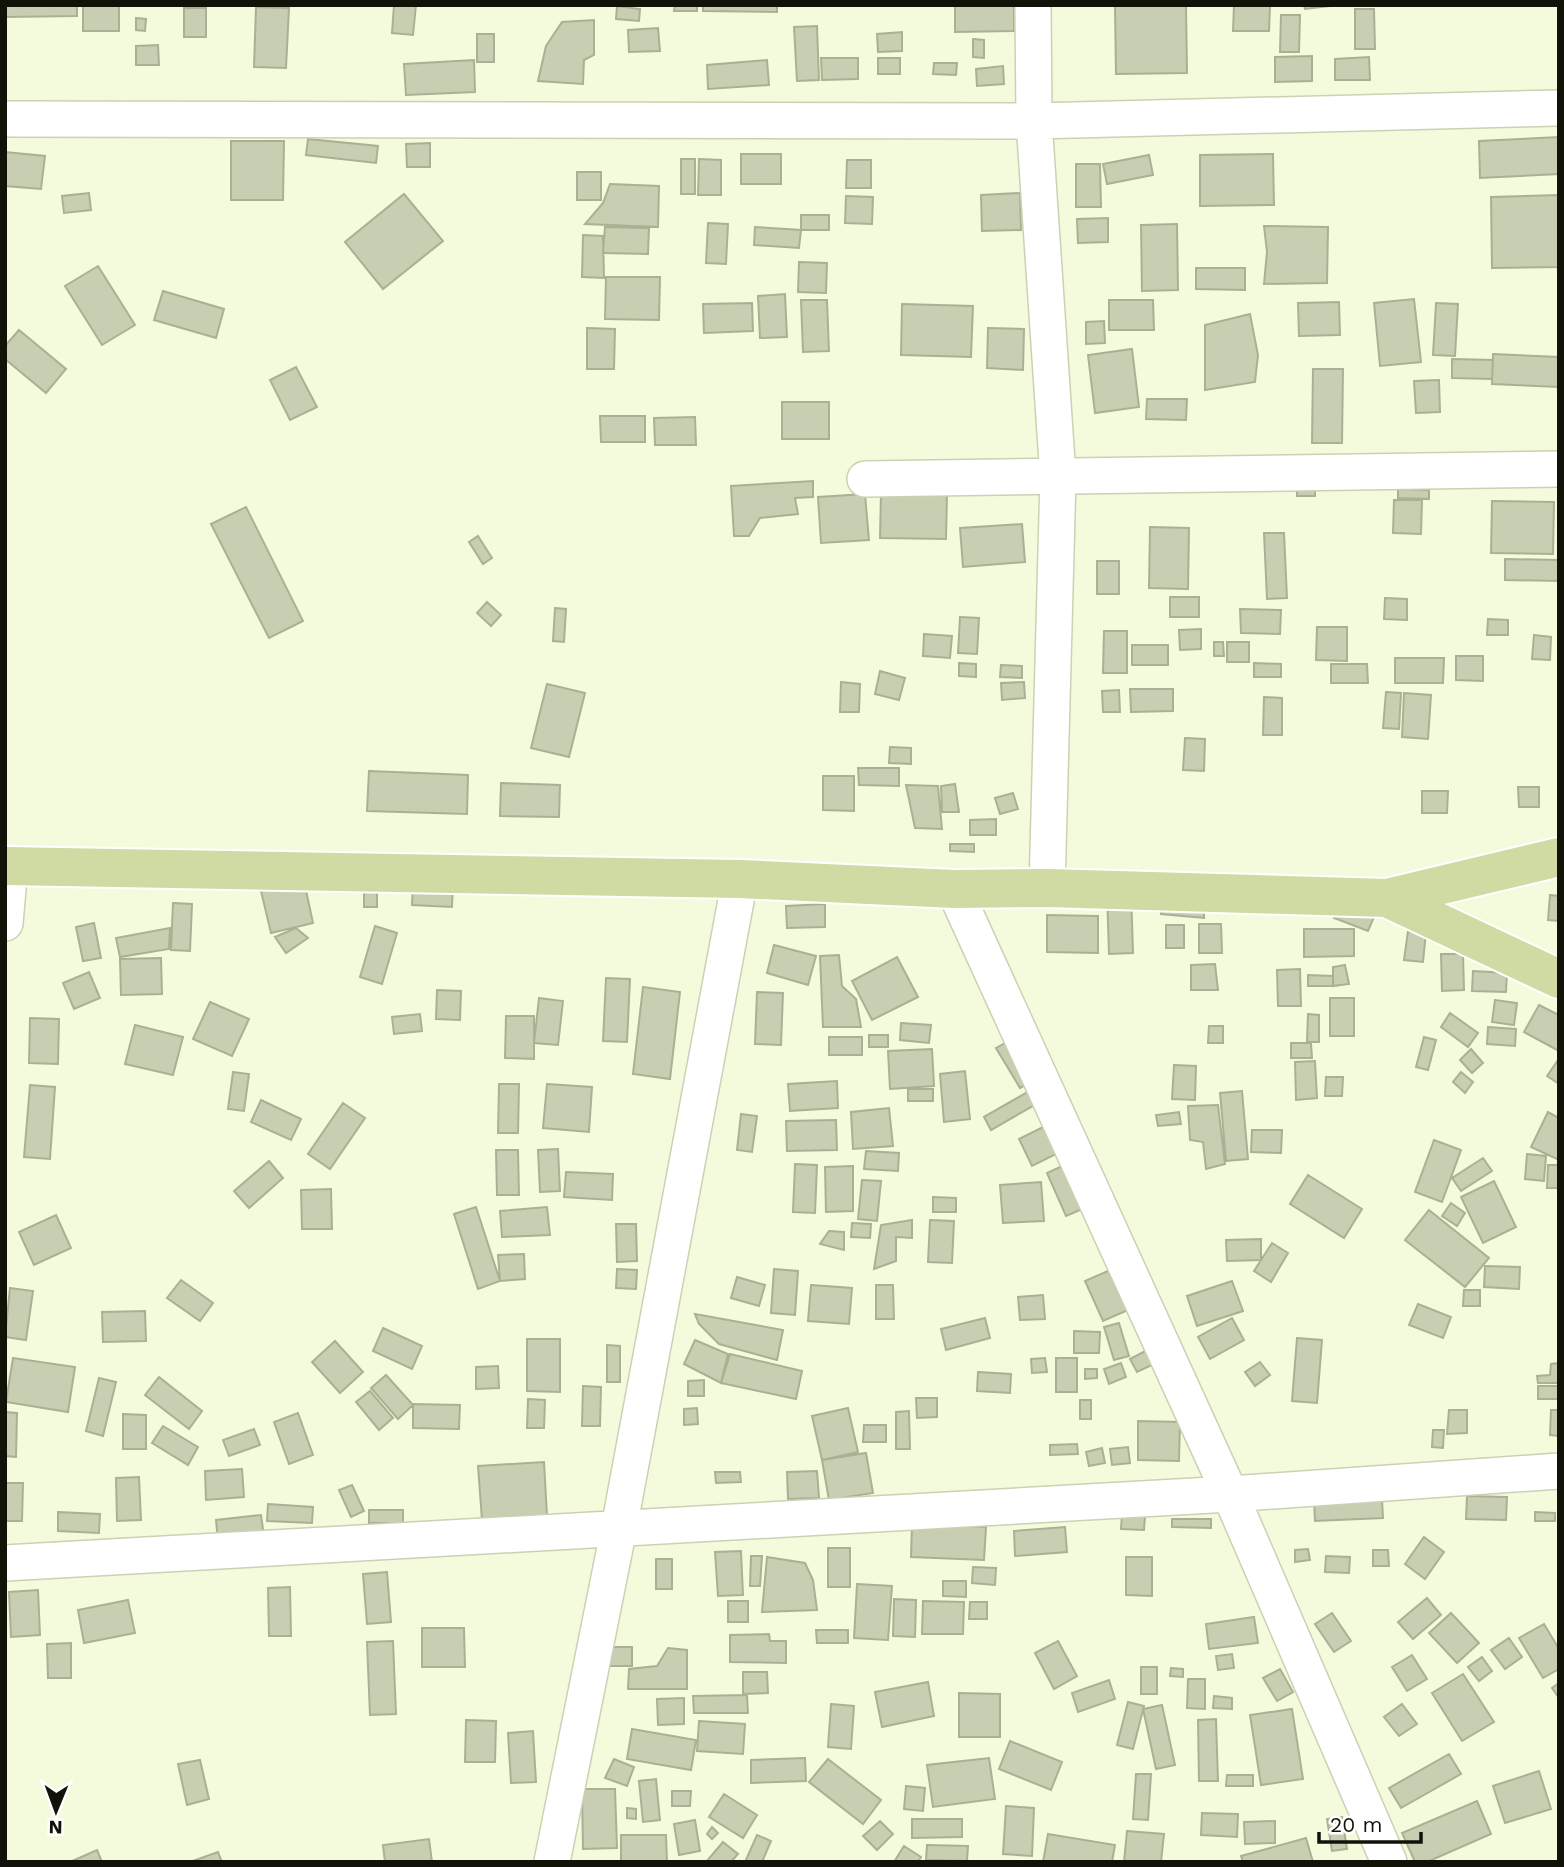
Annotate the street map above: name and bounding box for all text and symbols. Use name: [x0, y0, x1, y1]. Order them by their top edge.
north arrow: [21, 1776, 91, 1846]
scale bar: [1319, 1800, 1420, 1844]
text: 20 m: [1330, 1812, 1382, 1837]
text: N: [48, 1816, 63, 1839]

